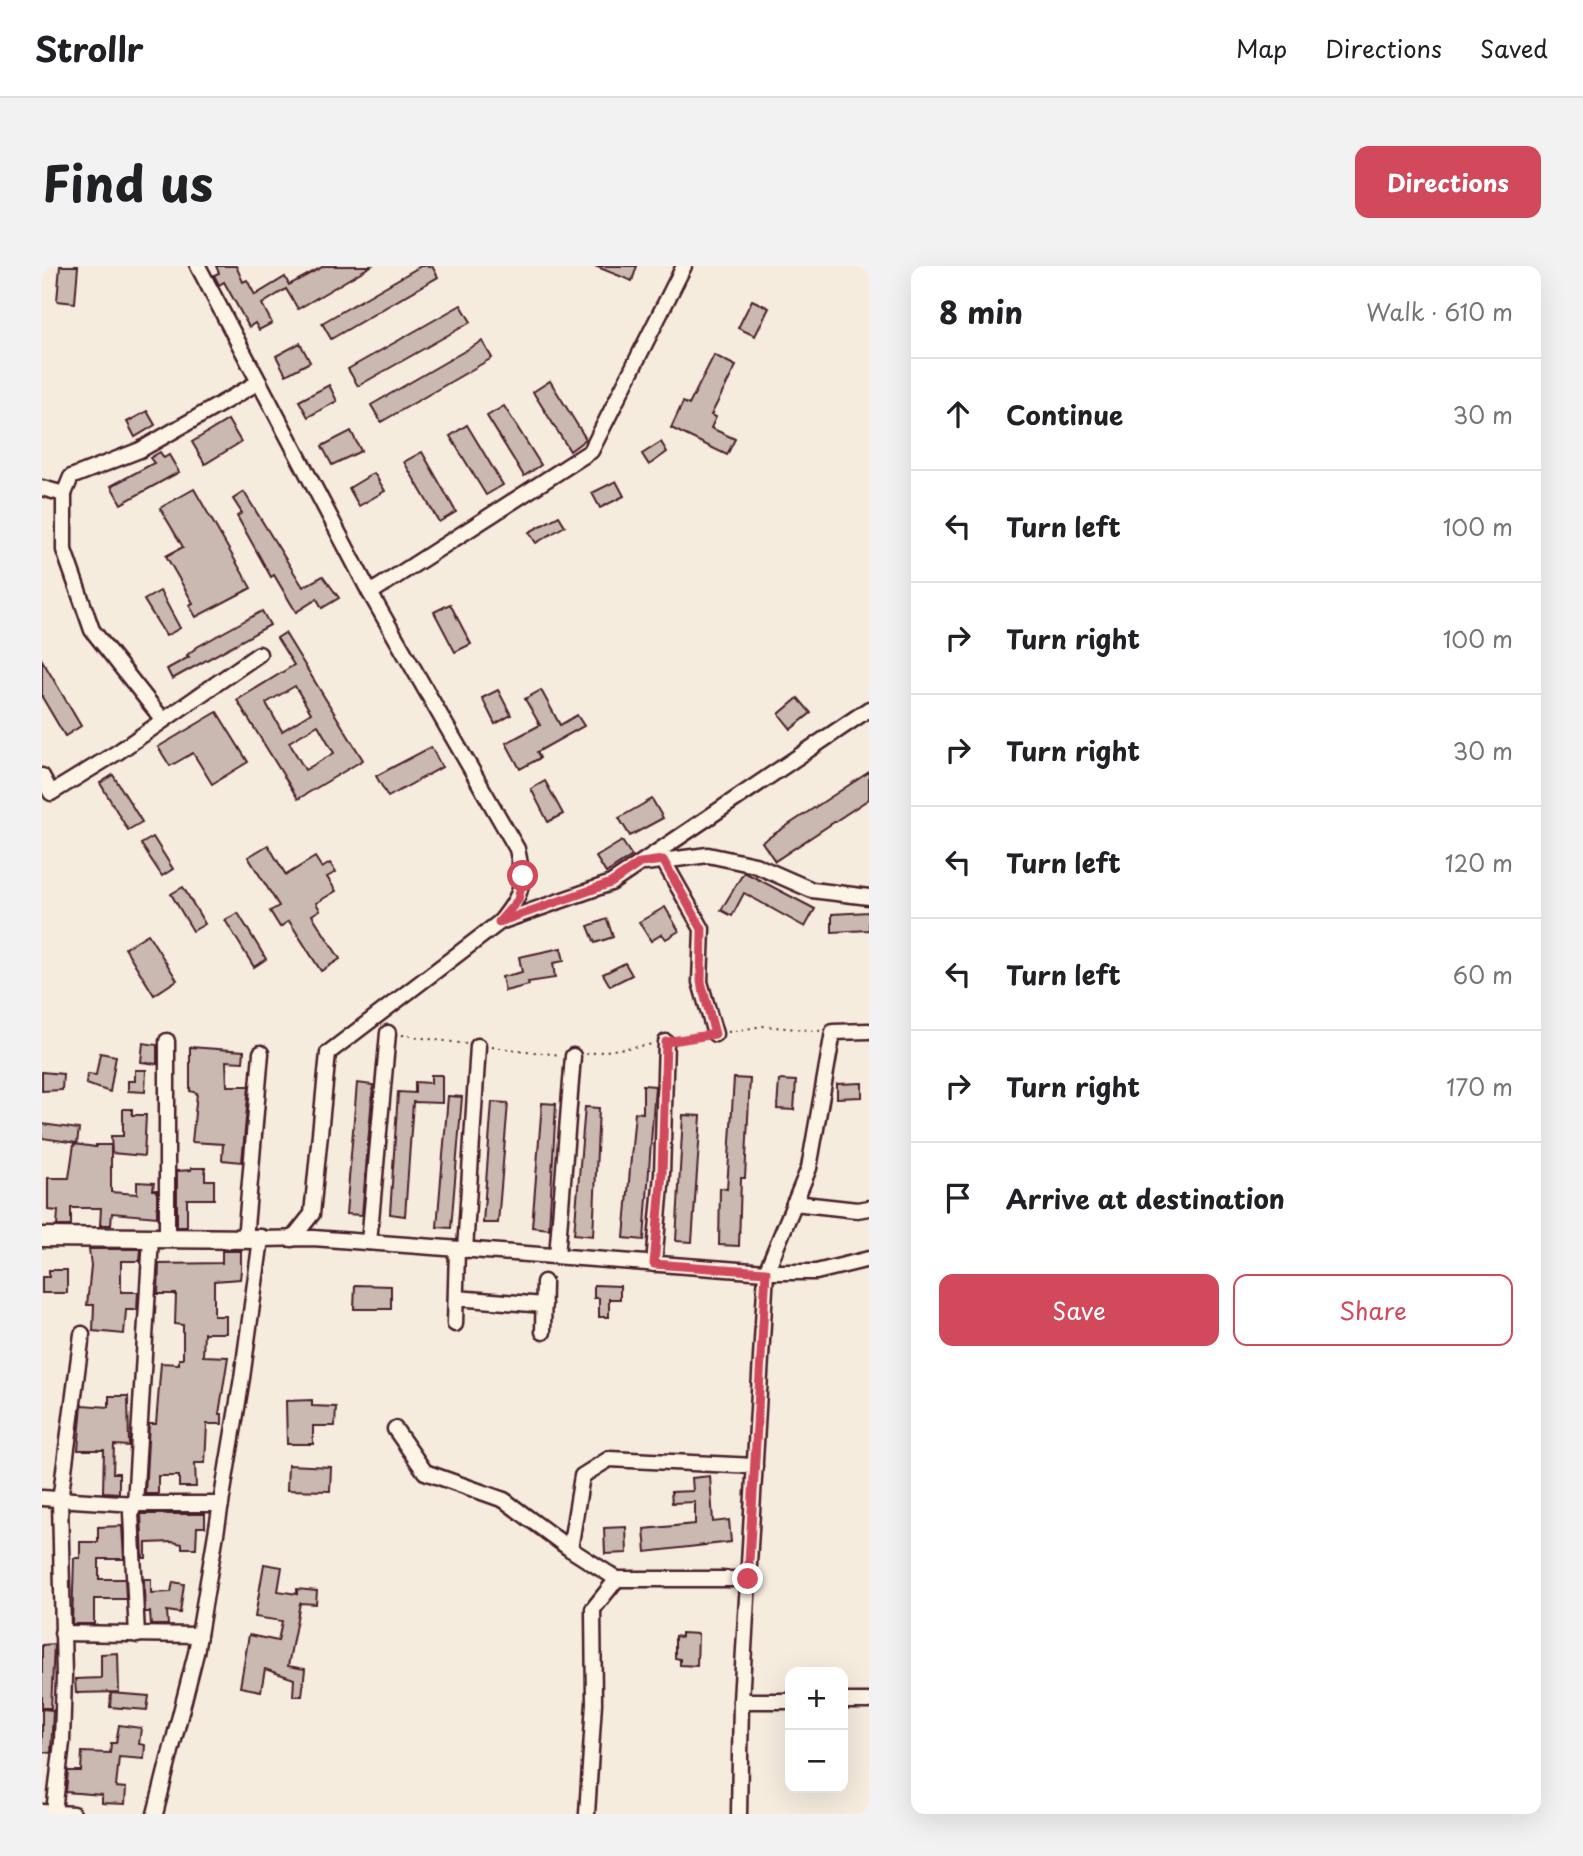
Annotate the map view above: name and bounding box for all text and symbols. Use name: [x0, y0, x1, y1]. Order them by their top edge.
text: Strollr: [35, 23, 144, 73]
text: Map: [1236, 30, 1287, 66]
text: Directions: [1325, 30, 1442, 66]
text: Saved: [1480, 30, 1548, 66]
text: Find us: [42, 145, 213, 219]
button: Directions: [1355, 146, 1541, 218]
text: 8 min: [939, 289, 1023, 334]
text: Walk · 610 m: [1366, 294, 1513, 329]
icon: ahead: [939, 395, 977, 433]
text: Continue: [1006, 395, 1123, 434]
text: 30 m: [1452, 397, 1513, 432]
icon: left: [939, 507, 977, 545]
text: Turn left: [1006, 507, 1121, 546]
text: 100 m: [1443, 509, 1513, 544]
icon: right: [939, 619, 977, 657]
text: Turn right: [1006, 619, 1140, 658]
text: 100 m: [1443, 621, 1513, 656]
icon: right: [939, 731, 977, 769]
text: Turn right: [1006, 731, 1140, 770]
text: 30 m: [1452, 733, 1513, 768]
icon: left: [939, 843, 977, 881]
text: Turn left: [1006, 843, 1121, 882]
text: 120 m: [1445, 845, 1513, 880]
route start: [507, 860, 538, 891]
icon: left: [939, 955, 977, 993]
text: Turn left: [1006, 955, 1121, 994]
text: 60 m: [1453, 957, 1513, 992]
icon: right: [939, 1067, 977, 1105]
text: Turn right: [1006, 1067, 1140, 1106]
text: 170 m: [1446, 1069, 1513, 1104]
icon: arrive: [939, 1179, 977, 1217]
text: Arrive at destination: [1006, 1179, 1285, 1218]
button: Save: [939, 1274, 1219, 1346]
button: Share: [1233, 1274, 1513, 1346]
route end: [732, 1563, 763, 1594]
map controls: [785, 1667, 848, 1793]
button: +: [785, 1667, 848, 1730]
button: −: [785, 1730, 848, 1793]

